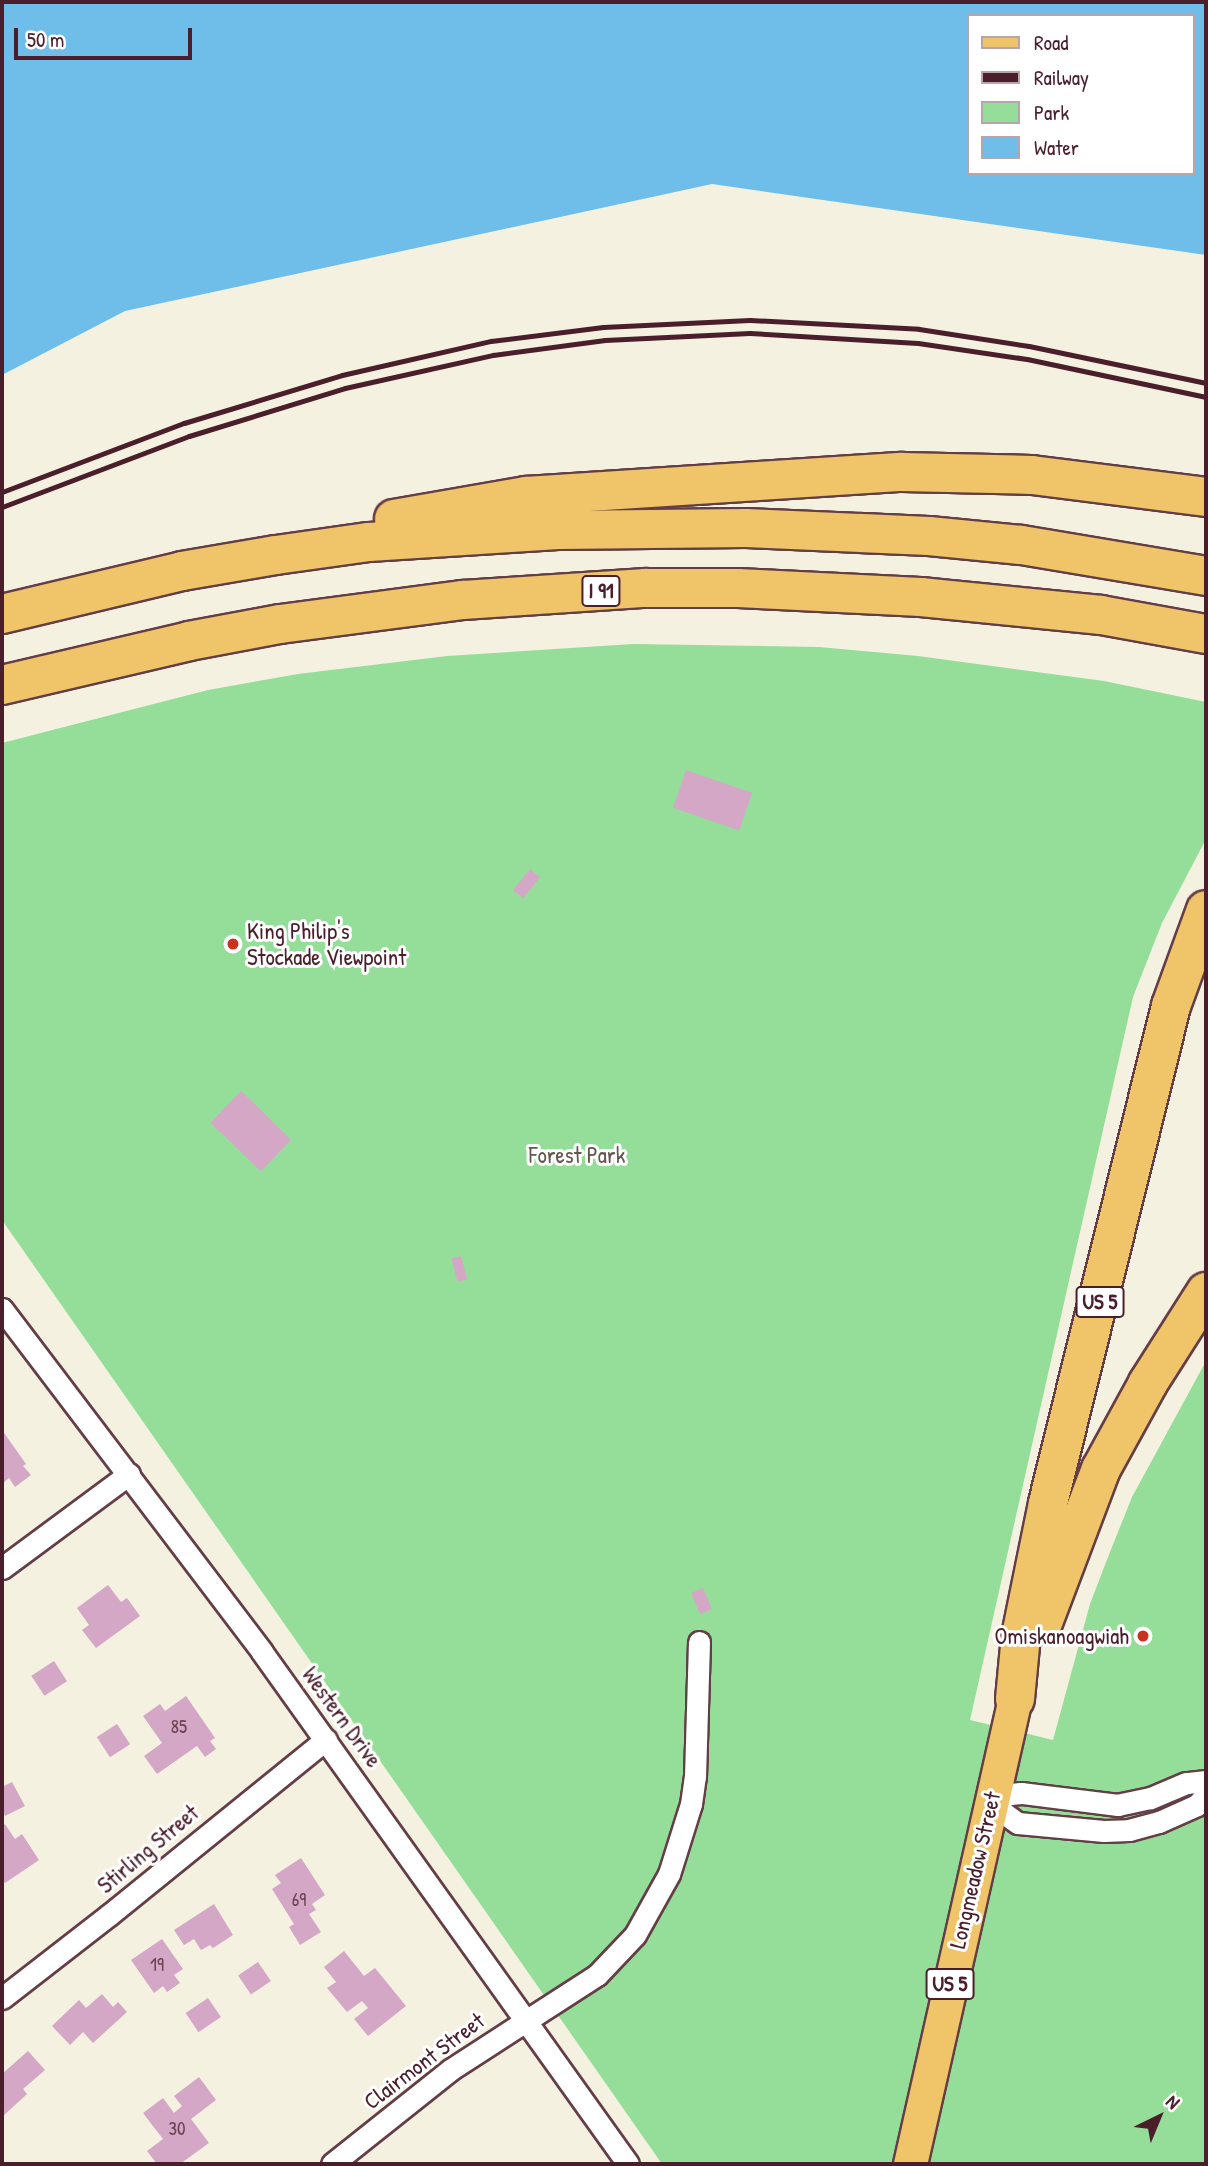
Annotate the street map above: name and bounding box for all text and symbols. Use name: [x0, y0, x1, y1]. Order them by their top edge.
scale bar: [18, 14, 196, 58]
legend: [967, 14, 1194, 175]
text: 50 m: [27, 25, 64, 54]
text: Road: [1034, 28, 1068, 57]
text: Railway: [1034, 63, 1089, 92]
text: Park: [1034, 98, 1069, 127]
text: Water: [1034, 133, 1079, 162]
road number: I 91: [580, 574, 622, 608]
place label: King Philip's Stockade Viewpoint: [247, 917, 406, 971]
marker: King Philip's Stockade Viewpoint: [225, 936, 241, 952]
park label: Forest Park: [529, 1141, 625, 1169]
road number: US 5: [1076, 1284, 1124, 1320]
place label: Omiskanoagwiah: [995, 1622, 1129, 1650]
marker: Omiskanoagwiah: [1135, 1628, 1151, 1644]
street label: Western Drive: [296, 1662, 388, 1772]
house number: 85: [171, 1716, 187, 1738]
street label: Longmeadow Street: [944, 1789, 1006, 1951]
street label: Stirling Street: [92, 1799, 204, 1899]
house number: 69: [292, 1889, 306, 1911]
house number: 19: [150, 1954, 164, 1976]
road number: US 5: [926, 1966, 974, 2002]
street label: Clairmont Street: [358, 2007, 490, 2115]
north arrow: [1124, 2082, 1194, 2152]
text: N: [1161, 2089, 1186, 2115]
house number: 30: [168, 2118, 186, 2140]

